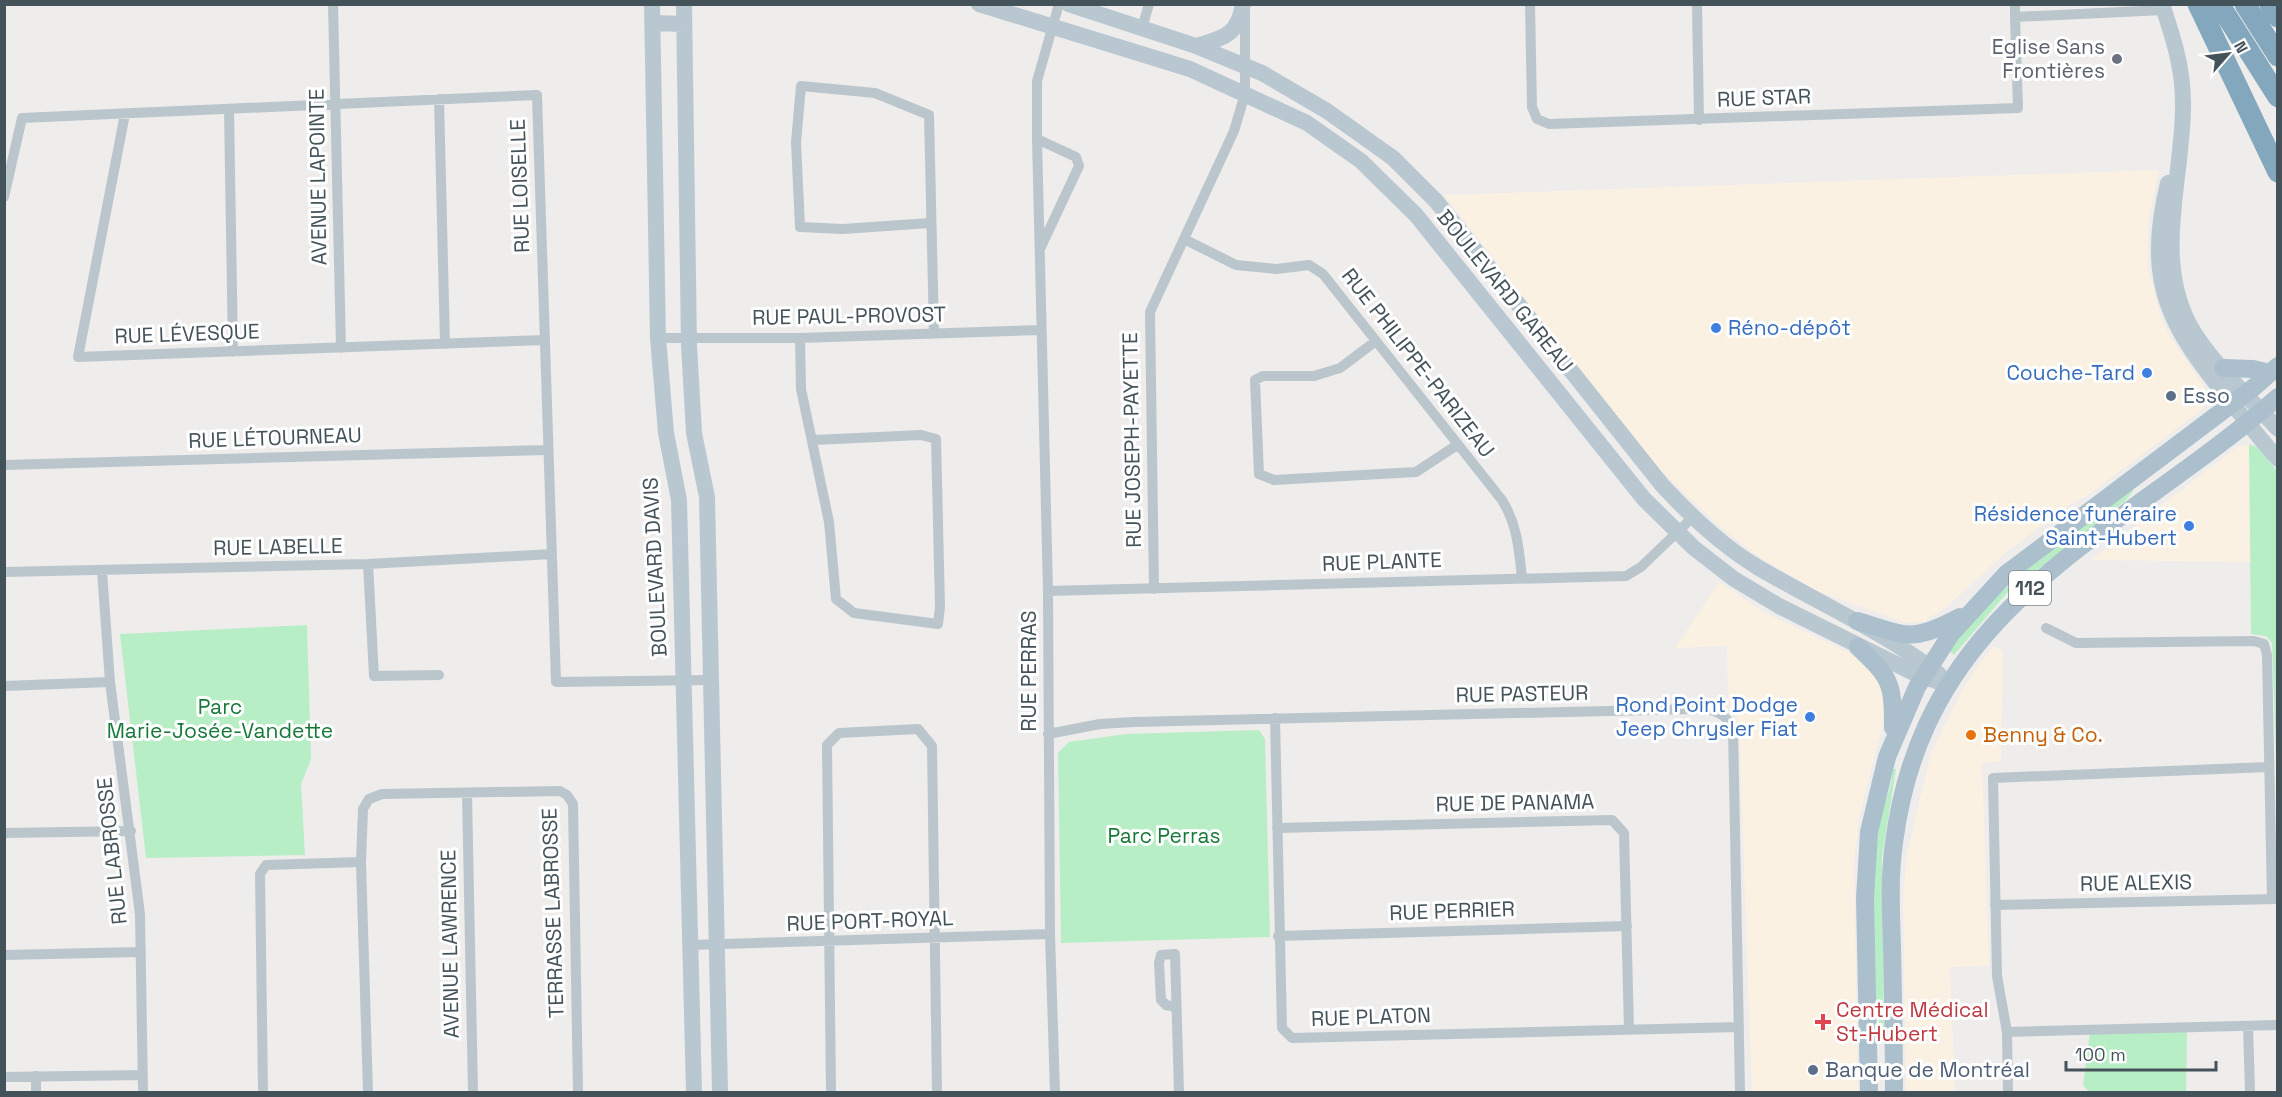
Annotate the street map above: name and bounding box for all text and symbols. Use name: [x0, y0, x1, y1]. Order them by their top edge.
north arrow: [2198, 24, 2258, 84]
place label: Eglise Sans Frontières: [1992, 33, 2105, 84]
text: N: [2229, 38, 2253, 57]
marker: Eglise Sans Frontières: [2110, 52, 2124, 66]
street label: RUE STAR: [1717, 82, 1811, 113]
street label: AVENUE LAPOINTE: [302, 88, 333, 266]
street label: RUE LOISELLE: [504, 119, 535, 254]
street label: BOULEVARD GAREAU: [1431, 204, 1579, 378]
street label: RUE PHILIPPE-PARIZEAU: [1336, 263, 1501, 463]
street label: RUE PAUL-PROVOST: [752, 300, 946, 331]
place label: Réno-dépôt: [1728, 314, 1851, 341]
street label: RUE LÉVESQUE: [114, 317, 260, 350]
marker: Réno-dépôt: [1709, 321, 1723, 335]
street label: RUE JOSEPH-PAYETTE: [1116, 332, 1147, 548]
place label: Couche-Tard: [2006, 359, 2135, 386]
marker: Couche-Tard: [2140, 366, 2154, 380]
place label: Esso: [2183, 382, 2230, 409]
marker: Esso: [2164, 389, 2178, 403]
street label: RUE LÉTOURNEAU: [188, 421, 362, 454]
street label: BOULEVARD DAVIS: [636, 477, 673, 657]
place label: Résidence funéraire Saint-Hubert: [1974, 500, 2177, 551]
marker: Résidence funéraire Saint-Hubert: [2182, 519, 2196, 533]
street label: RUE LABELLE: [213, 532, 343, 561]
street label: RUE PLANTE: [1322, 546, 1442, 577]
road number: 112: [2009, 571, 2051, 605]
street label: RUE PERRAS: [1015, 610, 1042, 732]
street label: RUE PASTEUR: [1455, 679, 1589, 708]
place label: Rond Point Dodge Jeep Chrysler Fiat: [1616, 691, 1798, 742]
park label: Parc Marie-Josée-Vandette: [107, 693, 333, 744]
marker: Rond Point Dodge Jeep Chrysler Fiat: [1803, 710, 1817, 724]
place label: Benny & Co.: [1983, 721, 2103, 748]
marker: Benny & Co.: [1964, 728, 1978, 742]
street label: RUE LABROSSE: [90, 776, 133, 926]
street label: RUE DE PANAMA: [1435, 788, 1595, 817]
street label: TERRASSE LABROSSE: [535, 807, 570, 1019]
park label: Parc Perras: [1107, 822, 1221, 849]
street label: AVENUE LAWRENCE: [434, 849, 465, 1039]
street label: RUE ALEXIS: [2080, 868, 2192, 897]
street label: RUE PERRIER: [1389, 895, 1515, 926]
street label: RUE PORT-ROYAL: [786, 904, 954, 937]
place label: Centre Médical St-Hubert: [1836, 996, 1989, 1047]
street label: RUE PLATON: [1311, 1001, 1431, 1032]
marker: Centre Médical St-Hubert: [1814, 1013, 1832, 1031]
scale bar: [2066, 1034, 2216, 1072]
text: 100 m: [2075, 1043, 2126, 1066]
place label: Banque de Montréal: [1825, 1056, 2030, 1083]
marker: Banque de Montréal: [1806, 1063, 1820, 1077]

